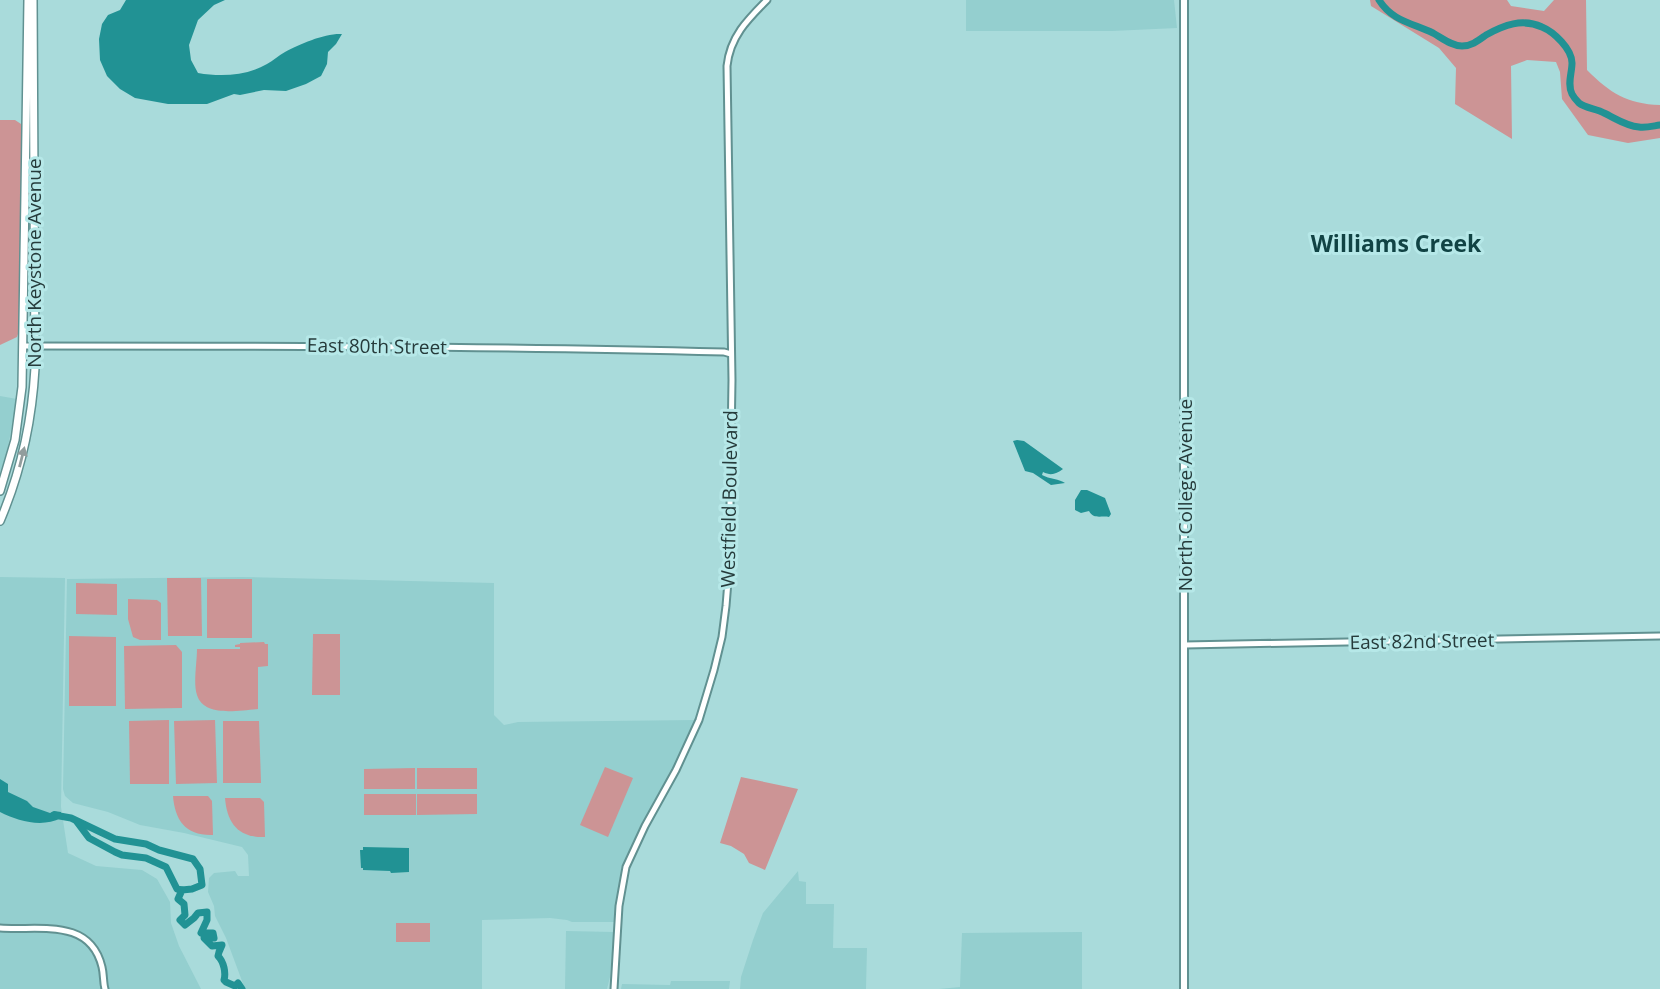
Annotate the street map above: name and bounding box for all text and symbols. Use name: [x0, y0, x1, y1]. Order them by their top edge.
street label: North Keystone Avenue: [21, 158, 47, 368]
district label: Williams Creek: [1311, 227, 1482, 259]
street label: East 80th Street: [307, 332, 447, 360]
street label: North College Avenue: [1172, 399, 1198, 591]
street label: Westfield Boulevard: [714, 410, 744, 588]
one-way arrow: [17, 446, 28, 468]
street label: East 82nd Street: [1349, 627, 1495, 655]

